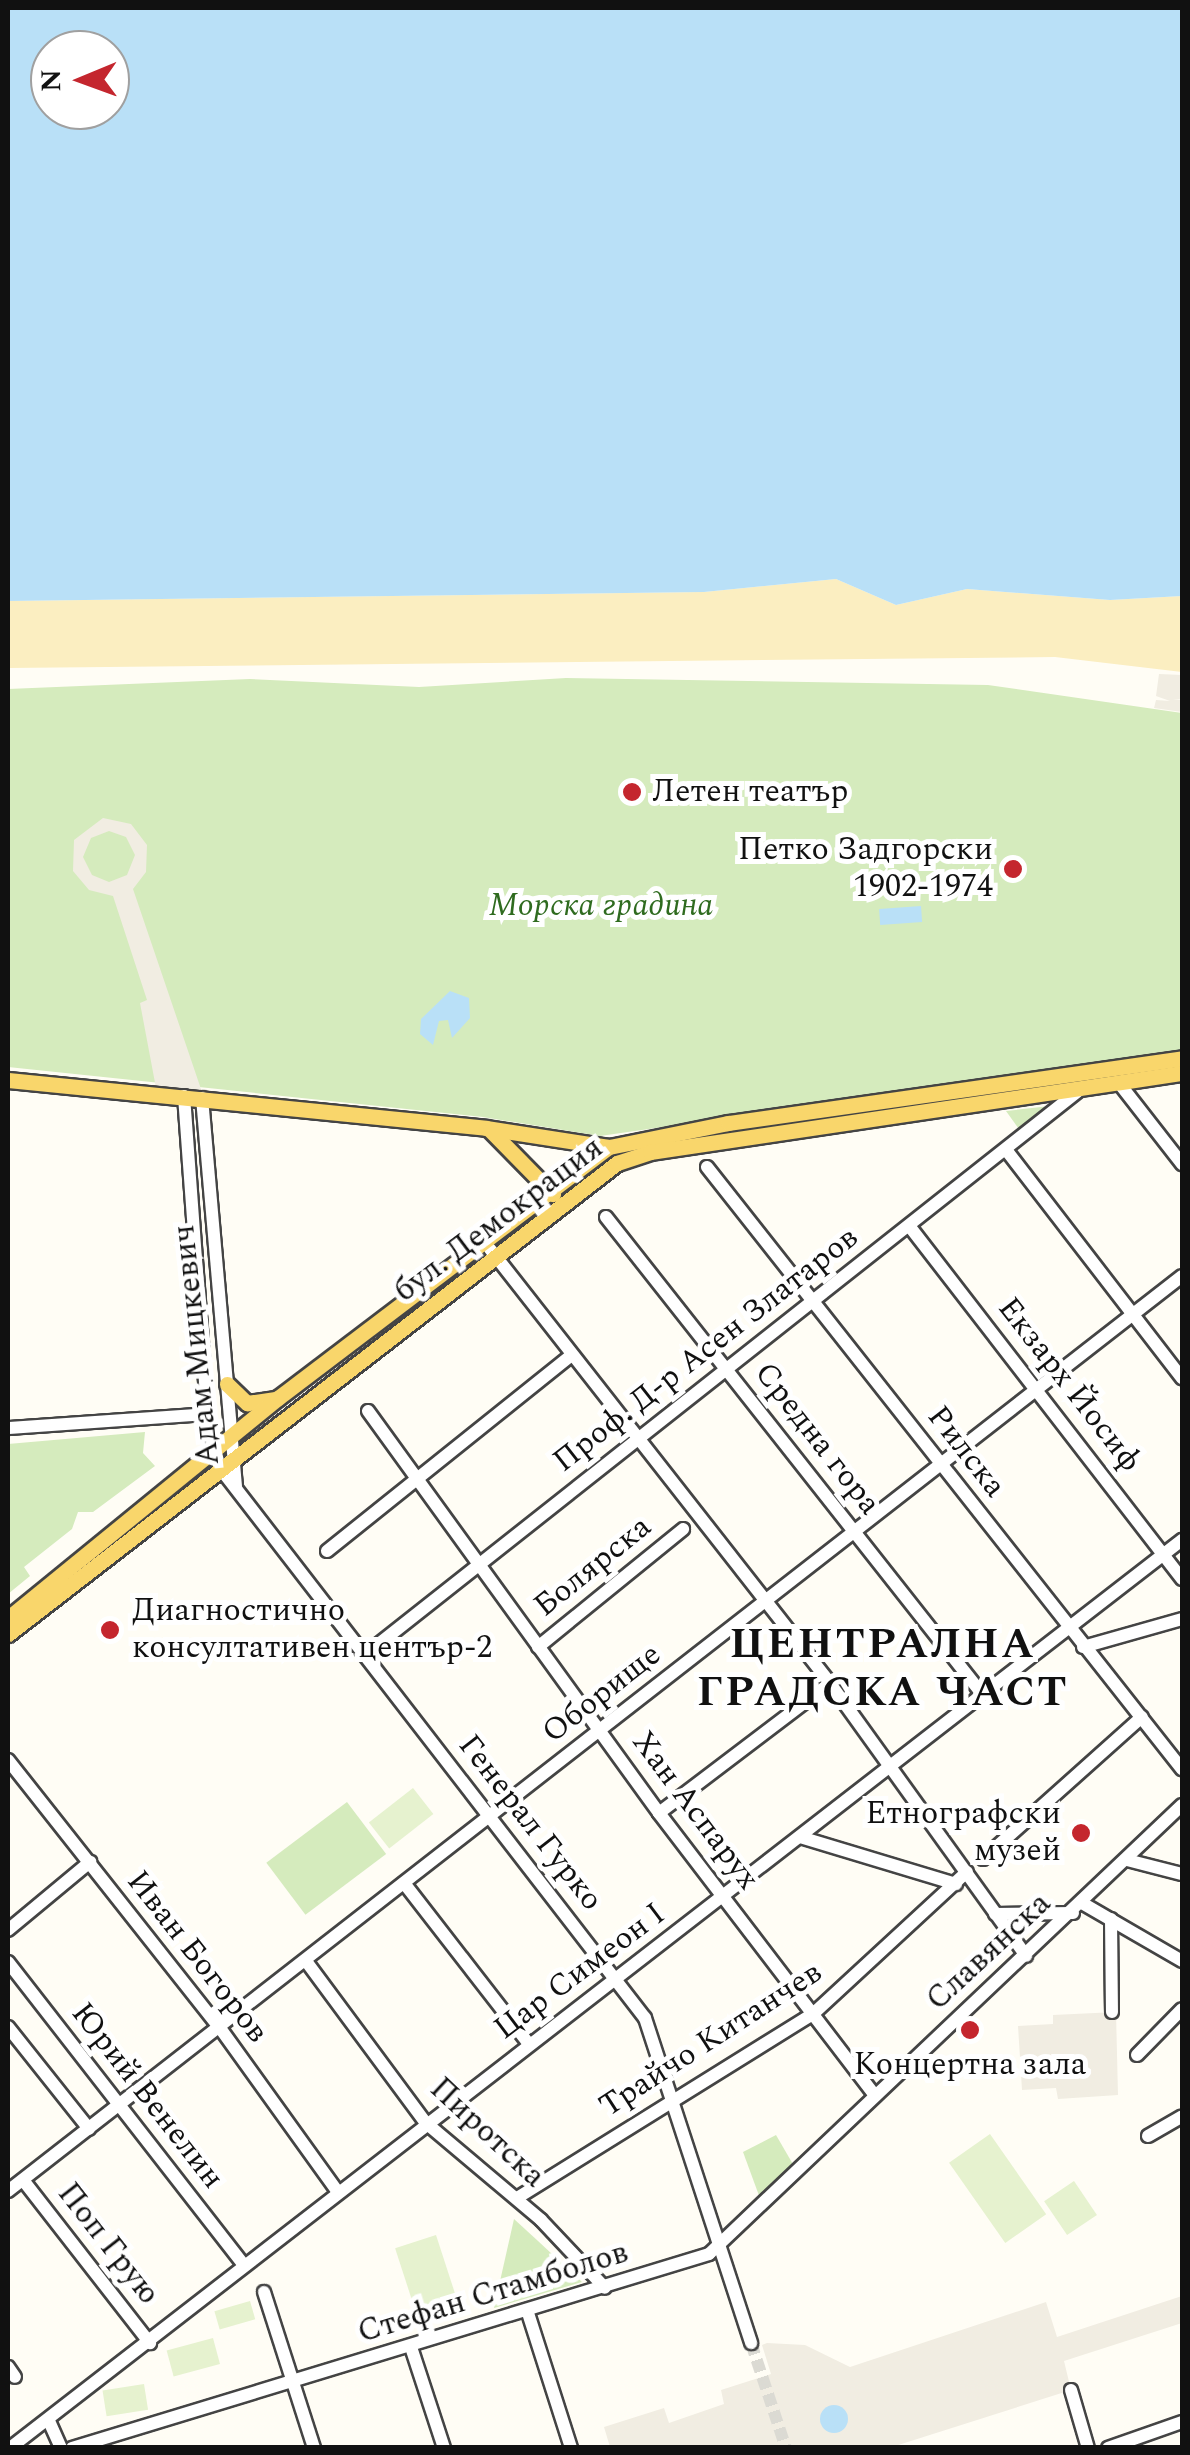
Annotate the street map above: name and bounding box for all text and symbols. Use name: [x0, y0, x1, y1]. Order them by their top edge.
north arrow: [30, 30, 130, 130]
text: N: [30, 69, 73, 92]
place label: Летен театър: [652, 773, 848, 811]
marker: Летен театър: [621, 781, 643, 803]
place label: Петко Задгорски 1902-1974: [738, 832, 993, 907]
marker: Петко Задгорски 1902-1974: [1002, 858, 1024, 880]
park label: Морска градина: [489, 887, 713, 925]
street label: бул. Демокрация: [387, 1129, 611, 1311]
street label: Проф. Д-р Асен Златаров: [546, 1219, 866, 1481]
street label: Адам Мицкевич: [165, 1223, 229, 1467]
street label: Екзарх Йосиф: [989, 1290, 1149, 1480]
street label: Средна гора: [746, 1355, 888, 1523]
street label: Рилска: [918, 1399, 1014, 1505]
street label: Болярска: [527, 1508, 659, 1626]
place label: Диагностично консултативен център-2: [132, 1593, 492, 1668]
marker: Диагностично консултативен център-2: [97, 1617, 123, 1643]
district label: ЦЕНТРАЛНА ГРАДСКА ЧАСТ: [697, 1620, 1069, 1718]
street label: Оборище: [535, 1636, 669, 1752]
street label: Хан Аспарух: [623, 1724, 767, 1898]
street label: Генерал Гурко: [449, 1727, 611, 1919]
place label: Етнографски музей: [866, 1796, 1061, 1871]
marker: Етнографски музей: [1070, 1822, 1092, 1844]
street label: Иван Богоров: [118, 1863, 276, 2051]
street label: Славянска: [919, 1885, 1059, 2019]
street label: Цар Симеон I: [487, 1895, 673, 2049]
street label: Трайчо Китанчев: [593, 1954, 829, 2126]
street label: Юрий Венелин: [62, 1995, 232, 2197]
marker: Концертна зала: [959, 2019, 981, 2041]
place label: Концертна зала: [854, 2046, 1086, 2084]
street label: Пиротска: [421, 2070, 553, 2196]
street label: Поп Грую: [49, 2175, 167, 2313]
street label: Стефан Стамболов: [353, 2234, 633, 2352]

